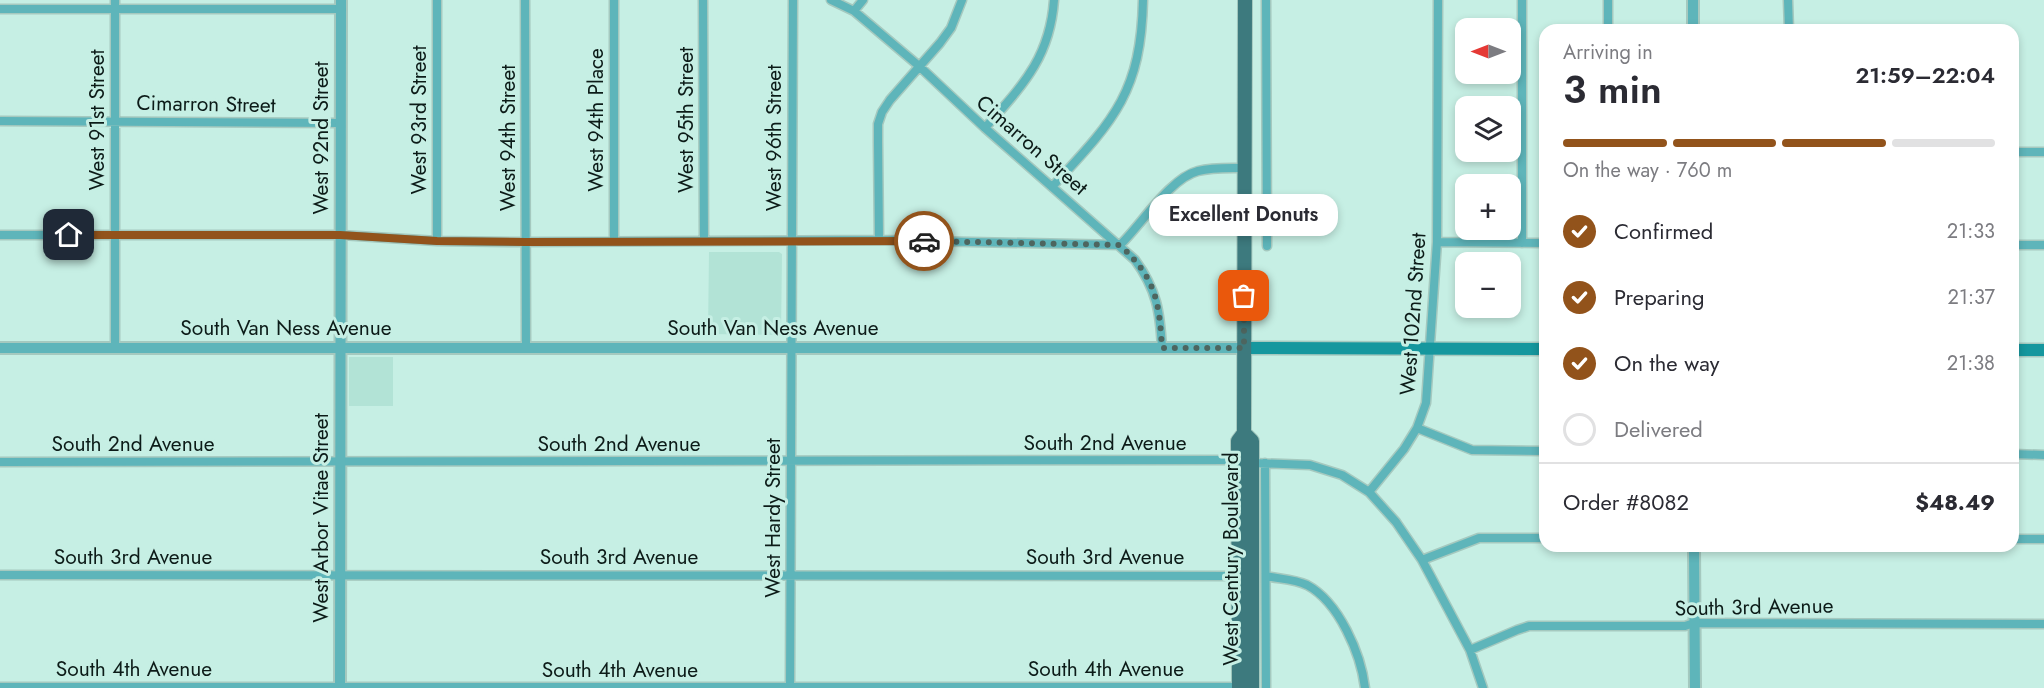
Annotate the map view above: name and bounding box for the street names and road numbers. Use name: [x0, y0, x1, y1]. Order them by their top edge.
street label: West 93rd Street: [404, 46, 434, 194]
street label: West 95th Street: [671, 47, 701, 193]
street label: West 94th Place: [581, 48, 611, 192]
street label: West 91st Street: [82, 49, 112, 191]
street label: West 92nd Street: [306, 61, 336, 215]
street label: West 94th Street: [493, 65, 523, 211]
street label: West 96th Street: [759, 65, 789, 211]
street label: Cimarron Street: [136, 88, 276, 120]
street label: Cimarron Street: [970, 88, 1094, 202]
street label: West 102nd Street: [1392, 232, 1434, 396]
street label: South Van Ness Avenue: [180, 313, 392, 343]
street label: South Van Ness Avenue: [667, 313, 879, 343]
street label: West Arbor Vitae Street: [306, 413, 336, 623]
street label: South 2nd Avenue: [1023, 428, 1187, 458]
street label: South 2nd Avenue: [51, 429, 215, 459]
street label: South 2nd Avenue: [537, 429, 701, 459]
street label: West Hardy Street: [758, 438, 788, 598]
street label: West Century Boulevard: [1216, 452, 1246, 666]
street label: South 3rd Avenue: [54, 542, 213, 572]
street label: South 3rd Avenue: [540, 542, 699, 572]
street label: South 3rd Avenue: [1026, 542, 1185, 572]
street label: South 3rd Avenue: [1674, 591, 1834, 623]
street label: South 4th Avenue: [56, 654, 212, 684]
street label: South 4th Avenue: [1028, 654, 1184, 684]
street label: South 4th Avenue: [542, 655, 698, 685]

